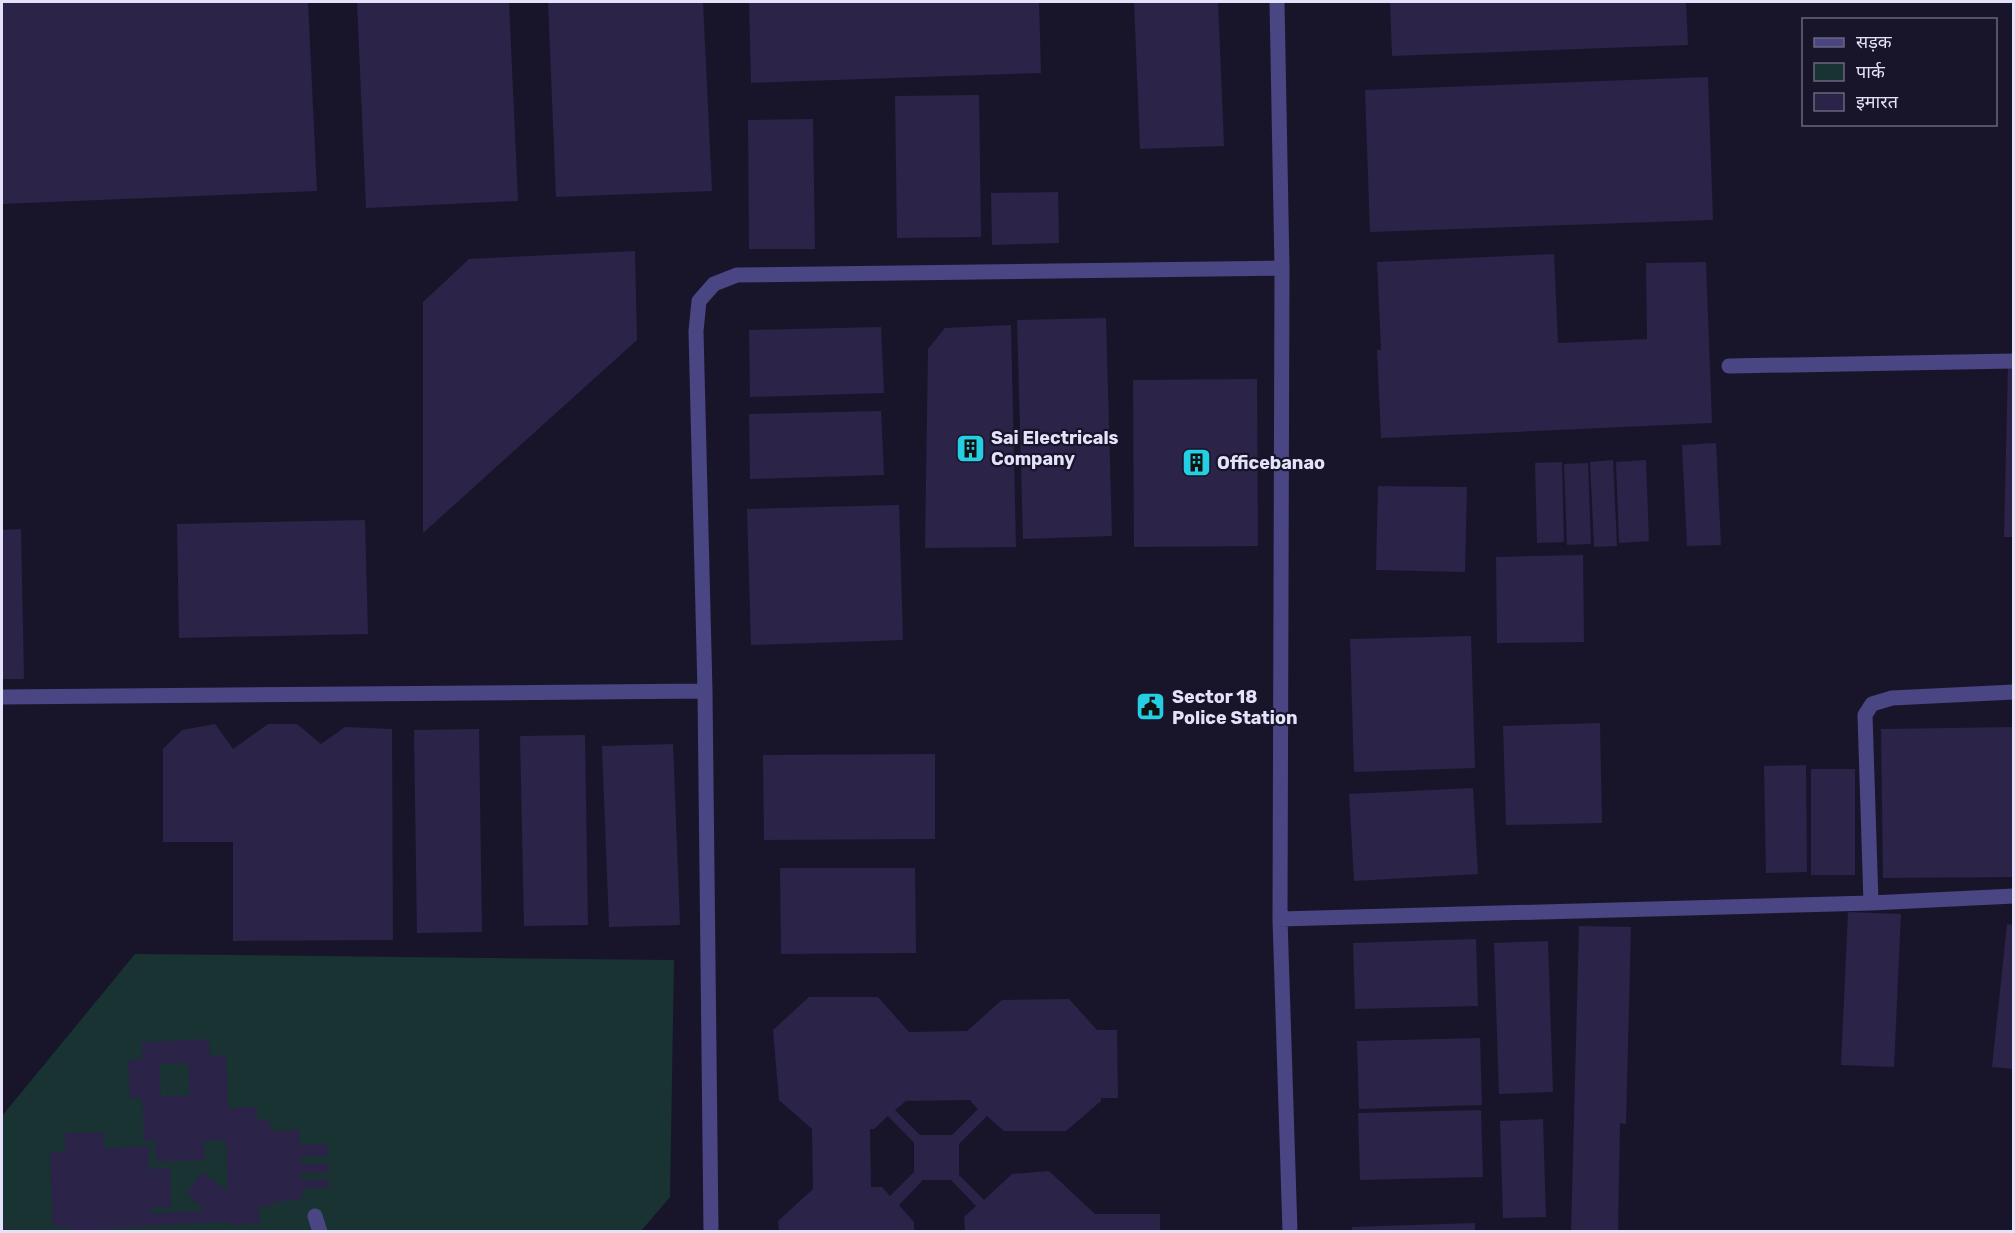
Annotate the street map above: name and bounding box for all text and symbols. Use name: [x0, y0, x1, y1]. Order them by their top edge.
legend: [1802, 18, 1997, 126]
text: सड़क: [1856, 31, 1893, 53]
text: पार्क: [1856, 61, 1886, 83]
text: इमारत: [1856, 91, 1899, 113]
place label: Sai Electricals Company: [991, 427, 1119, 470]
building icon: Sai Electricals Company: [954, 432, 986, 464]
building icon: Officebanao: [1180, 447, 1212, 479]
place label: Officebanao: [1217, 452, 1325, 474]
place label: Sector 18 Police Station: [1172, 686, 1298, 729]
public building icon: Sector 18 Police Station: [1135, 691, 1167, 723]

